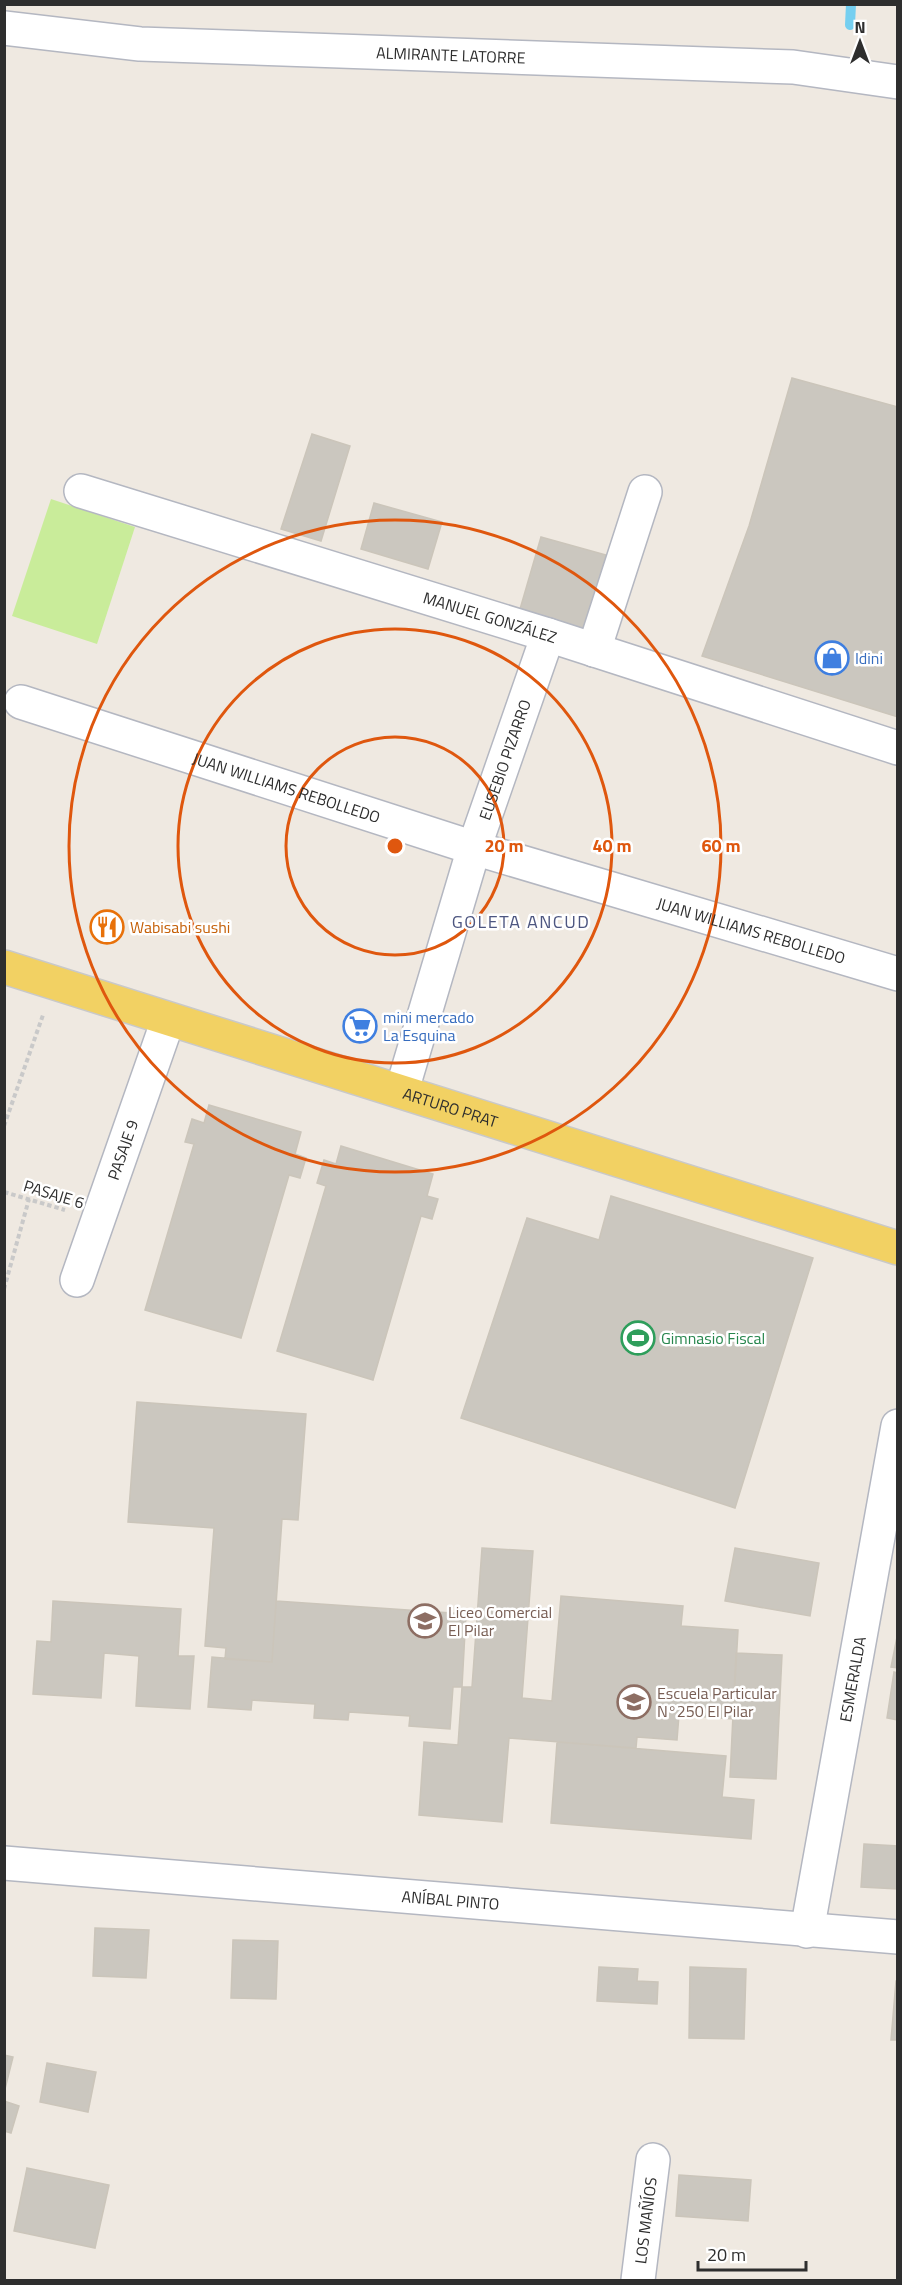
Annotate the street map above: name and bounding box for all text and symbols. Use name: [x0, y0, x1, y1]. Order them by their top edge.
north arrow: [830, 12, 890, 72]
text: N: [854, 15, 866, 39]
street label: ALMIRANTE LATORRE: [376, 40, 526, 70]
street label: MANUEL GONZÁLEZ: [420, 585, 560, 649]
shop icon: Idini: [814, 640, 850, 676]
place label: Idini: [855, 646, 883, 670]
street label: EUSEBIO PIZARRO: [473, 696, 537, 823]
street label: JUAN WILLIAMS REBOLLEDO: [190, 746, 383, 829]
text: 20 m: [484, 832, 524, 859]
text: 40 m: [592, 832, 632, 859]
text: 60 m: [701, 832, 741, 859]
centre of rings: [385, 836, 405, 856]
street label: JUAN WILLIAMS REBOLLEDO: [654, 891, 848, 970]
district label: GOLETA ANCUD: [452, 908, 590, 935]
restaurant icon: Wabisabi sushi: [89, 909, 125, 945]
place label: Wabisabi sushi: [130, 915, 230, 939]
place label: mini mercado La Esquina: [383, 1005, 474, 1047]
supermarket icon: mini mercado La Esquina: [342, 1008, 378, 1044]
street label: ARTURO PRAT: [400, 1081, 502, 1134]
street label: PASAJE 9: [101, 1116, 144, 1183]
street label: PASAJE 6: [21, 1173, 87, 1215]
sports icon: Gimnasio Fiscal: [620, 1320, 656, 1356]
place label: Gimnasio Fiscal: [661, 1326, 765, 1350]
place label: Liceo Comercial El Pilar: [448, 1600, 552, 1642]
school or university icon: Liceo Comercial El Pilar: [407, 1603, 443, 1639]
street label: ESMERALDA: [833, 1634, 872, 1724]
place label: Escuela Particular N°250 El Pilar: [657, 1681, 777, 1723]
school or university icon: Escuela Particular N°250 El Pilar: [616, 1684, 652, 1720]
street label: ANÍBAL PINTO: [401, 1884, 500, 1916]
street label: LOS MAÑÍOS: [628, 2176, 663, 2265]
scale bar: [698, 2234, 806, 2272]
text: 20 m: [707, 2241, 746, 2268]

